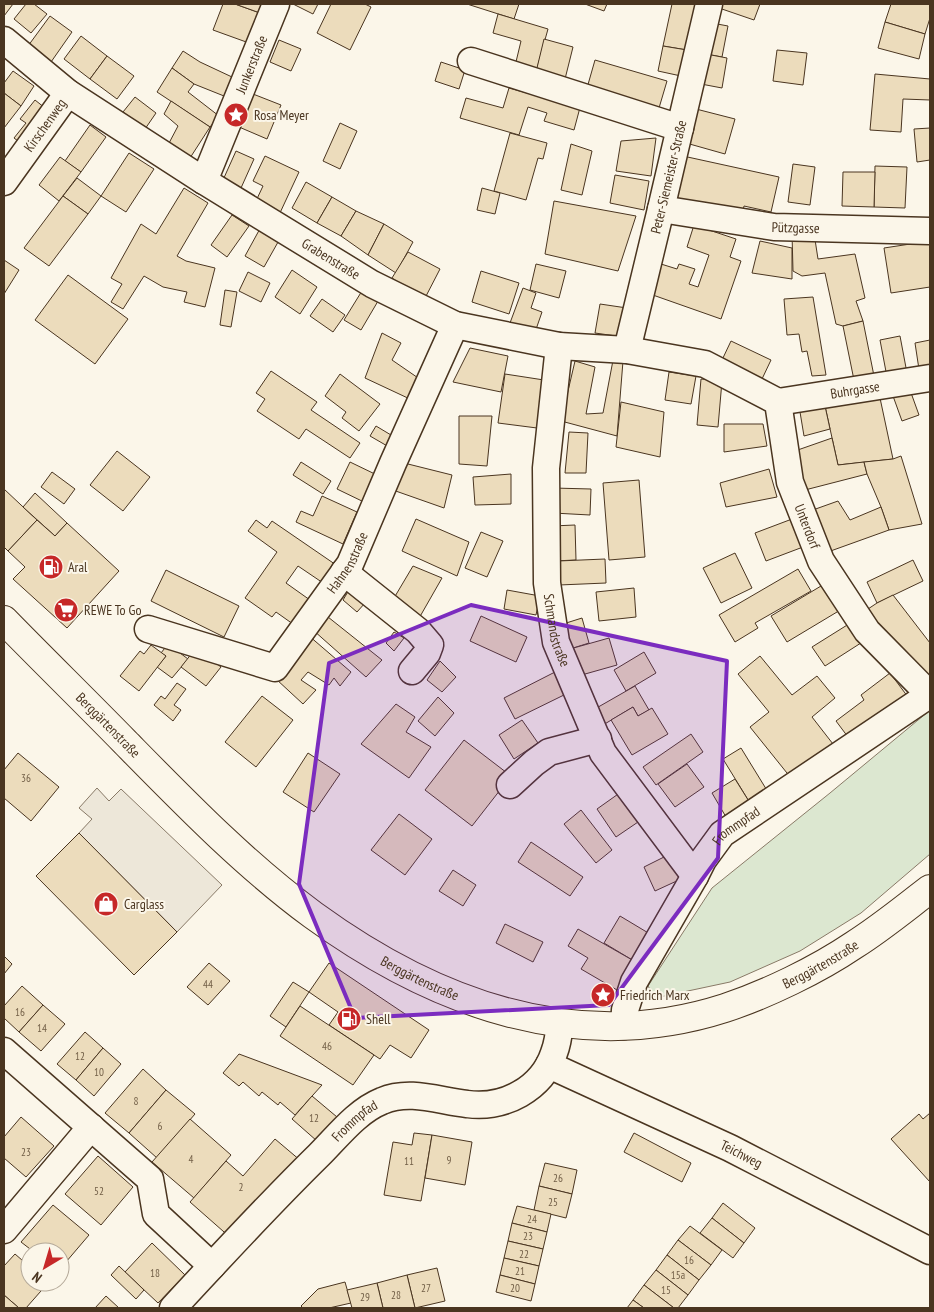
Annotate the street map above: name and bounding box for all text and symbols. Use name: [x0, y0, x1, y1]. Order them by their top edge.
street label: Junkerstraße: [231, 32, 271, 97]
street label: Kirschenweg: [20, 95, 70, 155]
place icon: Rosa Meyer: [223, 102, 249, 128]
place label: Rosa Meyer: [254, 106, 309, 124]
street label: Peter-Siemeister-Straße: [646, 118, 691, 236]
street label: Pützgasse: [771, 218, 820, 237]
street label: Grabenstraße: [299, 234, 364, 284]
street label: Buhrgasse: [829, 377, 881, 403]
street label: Unterdorf: [791, 501, 824, 552]
street label: Hahnenstraße: [323, 529, 372, 597]
fuel station icon: Aral: [38, 554, 64, 580]
place label: Aral: [68, 558, 88, 576]
street label: Schmandstraße: [540, 592, 575, 670]
supermarket icon: REWE To Go: [53, 597, 79, 623]
place label: REWE To Go: [84, 601, 142, 619]
street label: Berggärtenstraße: [72, 689, 144, 762]
house number: 36: [21, 771, 31, 785]
street label: Frommpfad: [708, 802, 763, 849]
shop icon: Carglass: [93, 891, 119, 917]
place label: Carglass: [124, 895, 164, 913]
street label: Berggärtenstraße: [779, 935, 862, 993]
street label: Berggärtenstraße: [377, 952, 462, 1005]
house number: 44: [203, 977, 213, 991]
place icon: Friedrich Marx: [590, 982, 616, 1008]
place label: Friedrich Marx: [620, 986, 690, 1004]
house number: 16: [15, 1005, 25, 1019]
fuel station icon: Shell: [336, 1006, 362, 1032]
place label: Shell: [366, 1010, 391, 1028]
house number: 14: [37, 1021, 47, 1035]
house number: 46: [322, 1039, 332, 1053]
house number: 12: [75, 1049, 85, 1063]
house number: 10: [94, 1065, 104, 1079]
house number: 8: [134, 1094, 139, 1108]
street label: Frommpfad: [328, 1096, 380, 1145]
house number: 12: [309, 1111, 319, 1125]
house number: 6: [158, 1119, 163, 1133]
street label: Teichweg: [718, 1136, 765, 1172]
house number: 23: [21, 1145, 31, 1159]
house number: 4: [189, 1152, 194, 1166]
house number: 9: [447, 1153, 452, 1167]
house number: 11: [404, 1154, 414, 1168]
house number: 26: [553, 1171, 563, 1185]
house number: 2: [239, 1180, 244, 1194]
house number: 52: [94, 1184, 104, 1198]
house number: 25: [548, 1195, 558, 1209]
house number: 24: [527, 1212, 537, 1226]
house number: 23: [523, 1229, 533, 1243]
north arrow: [20, 1242, 70, 1292]
house number: 22: [519, 1247, 529, 1261]
house number: 16: [684, 1253, 694, 1267]
house number: 21: [515, 1264, 525, 1278]
house number: 18: [150, 1266, 160, 1280]
text: N: [28, 1268, 46, 1287]
house number: 15a: [671, 1268, 685, 1282]
house number: 27: [421, 1281, 431, 1295]
house number: 20: [510, 1281, 520, 1295]
house number: 15: [661, 1283, 671, 1297]
house number: 28: [391, 1288, 401, 1302]
house number: 29: [360, 1290, 370, 1304]

